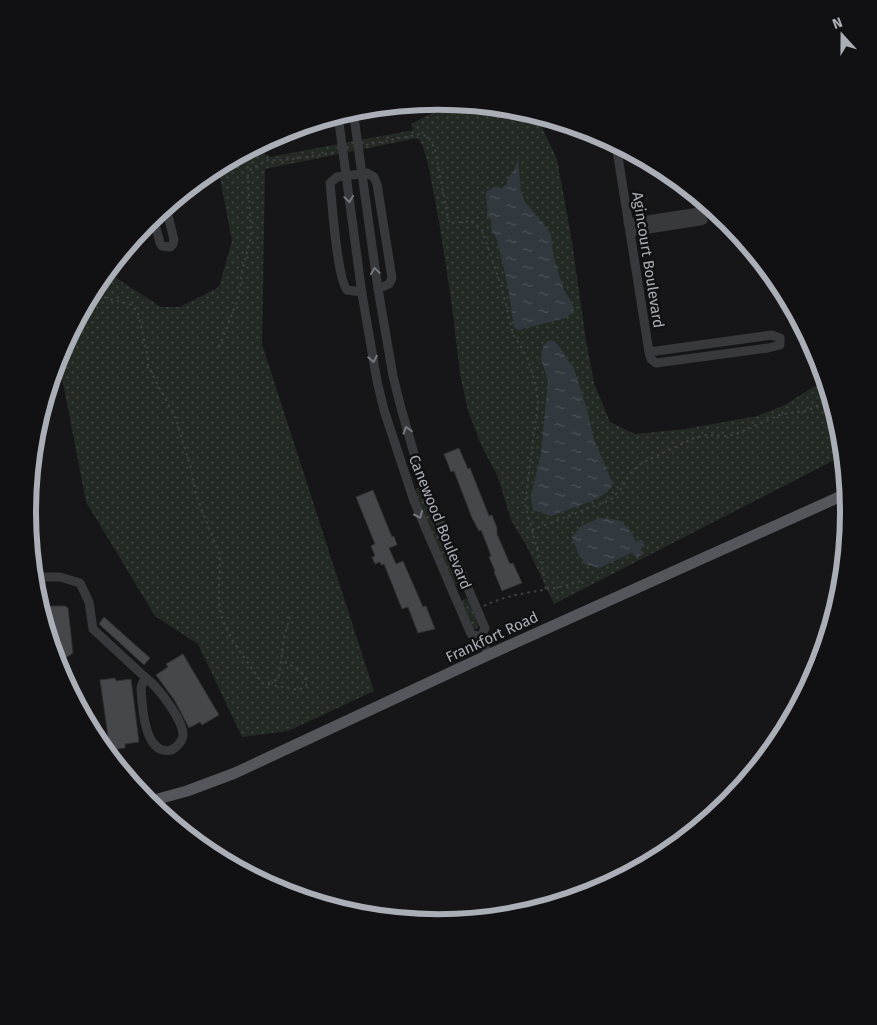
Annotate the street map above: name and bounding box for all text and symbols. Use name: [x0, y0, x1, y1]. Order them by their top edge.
north arrow: [817, 10, 867, 60]
text: N: [830, 14, 845, 33]
street label: Agincourt Boulevard: [628, 191, 668, 329]
one-way arrow: [343, 194, 353, 203]
one-way arrow: [370, 266, 381, 274]
one-way arrow: [368, 355, 378, 364]
one-way arrow: [402, 426, 412, 434]
street label: Canewood Boulevard: [405, 452, 475, 592]
one-way arrow: [413, 510, 424, 519]
street label: Frankfort Road: [443, 608, 541, 666]

